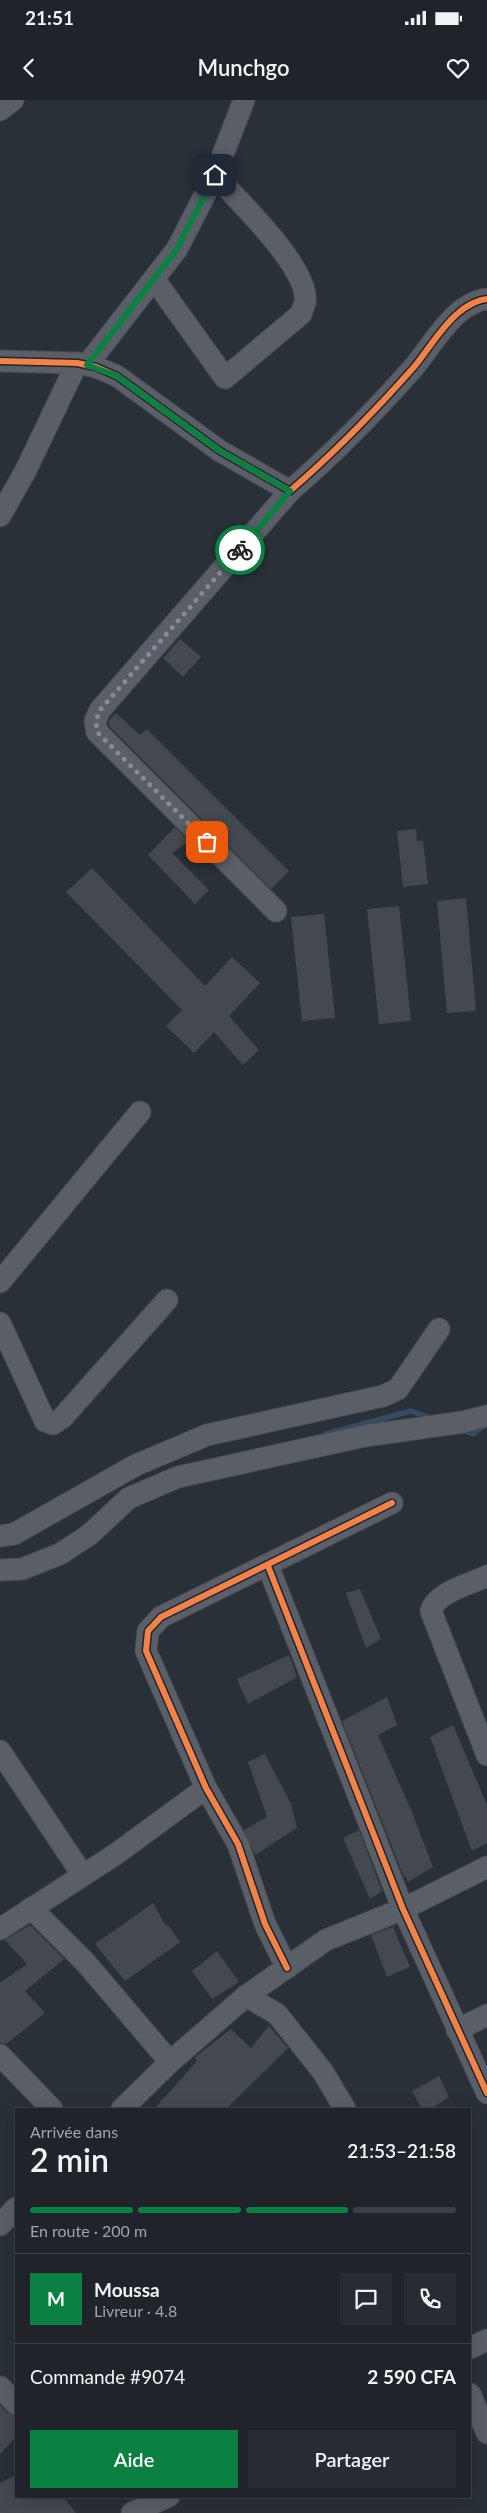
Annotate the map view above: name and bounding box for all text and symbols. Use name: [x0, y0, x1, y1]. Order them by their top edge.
text: 21:51: [25, 6, 74, 29]
icon: back: [15, 54, 43, 82]
text: Munchgo: [198, 54, 289, 81]
icon: heart: [444, 54, 472, 82]
pin: [194, 154, 236, 196]
icon: home: [201, 161, 229, 189]
courier: [215, 525, 265, 575]
icon: bike: [226, 536, 254, 564]
pin: [186, 821, 228, 863]
icon: bag: [193, 828, 221, 856]
text: Arrivée dans: [30, 2122, 118, 2141]
text: 21:53–21:58: [347, 2139, 456, 2162]
text: 2 min: [30, 2140, 109, 2179]
text: En route · 200 m: [30, 2221, 147, 2240]
button: chat: [340, 2273, 392, 2325]
button: phone: [404, 2273, 456, 2325]
text: Moussa: [94, 2278, 160, 2301]
text: M: [47, 2287, 65, 2310]
text: Livreur · 4.8: [94, 2301, 177, 2320]
text: Commande #9074: [30, 2365, 185, 2388]
text: 2 590 CFA: [367, 2365, 456, 2388]
button: Aide: [30, 2430, 238, 2488]
button: Partager: [248, 2430, 456, 2488]

